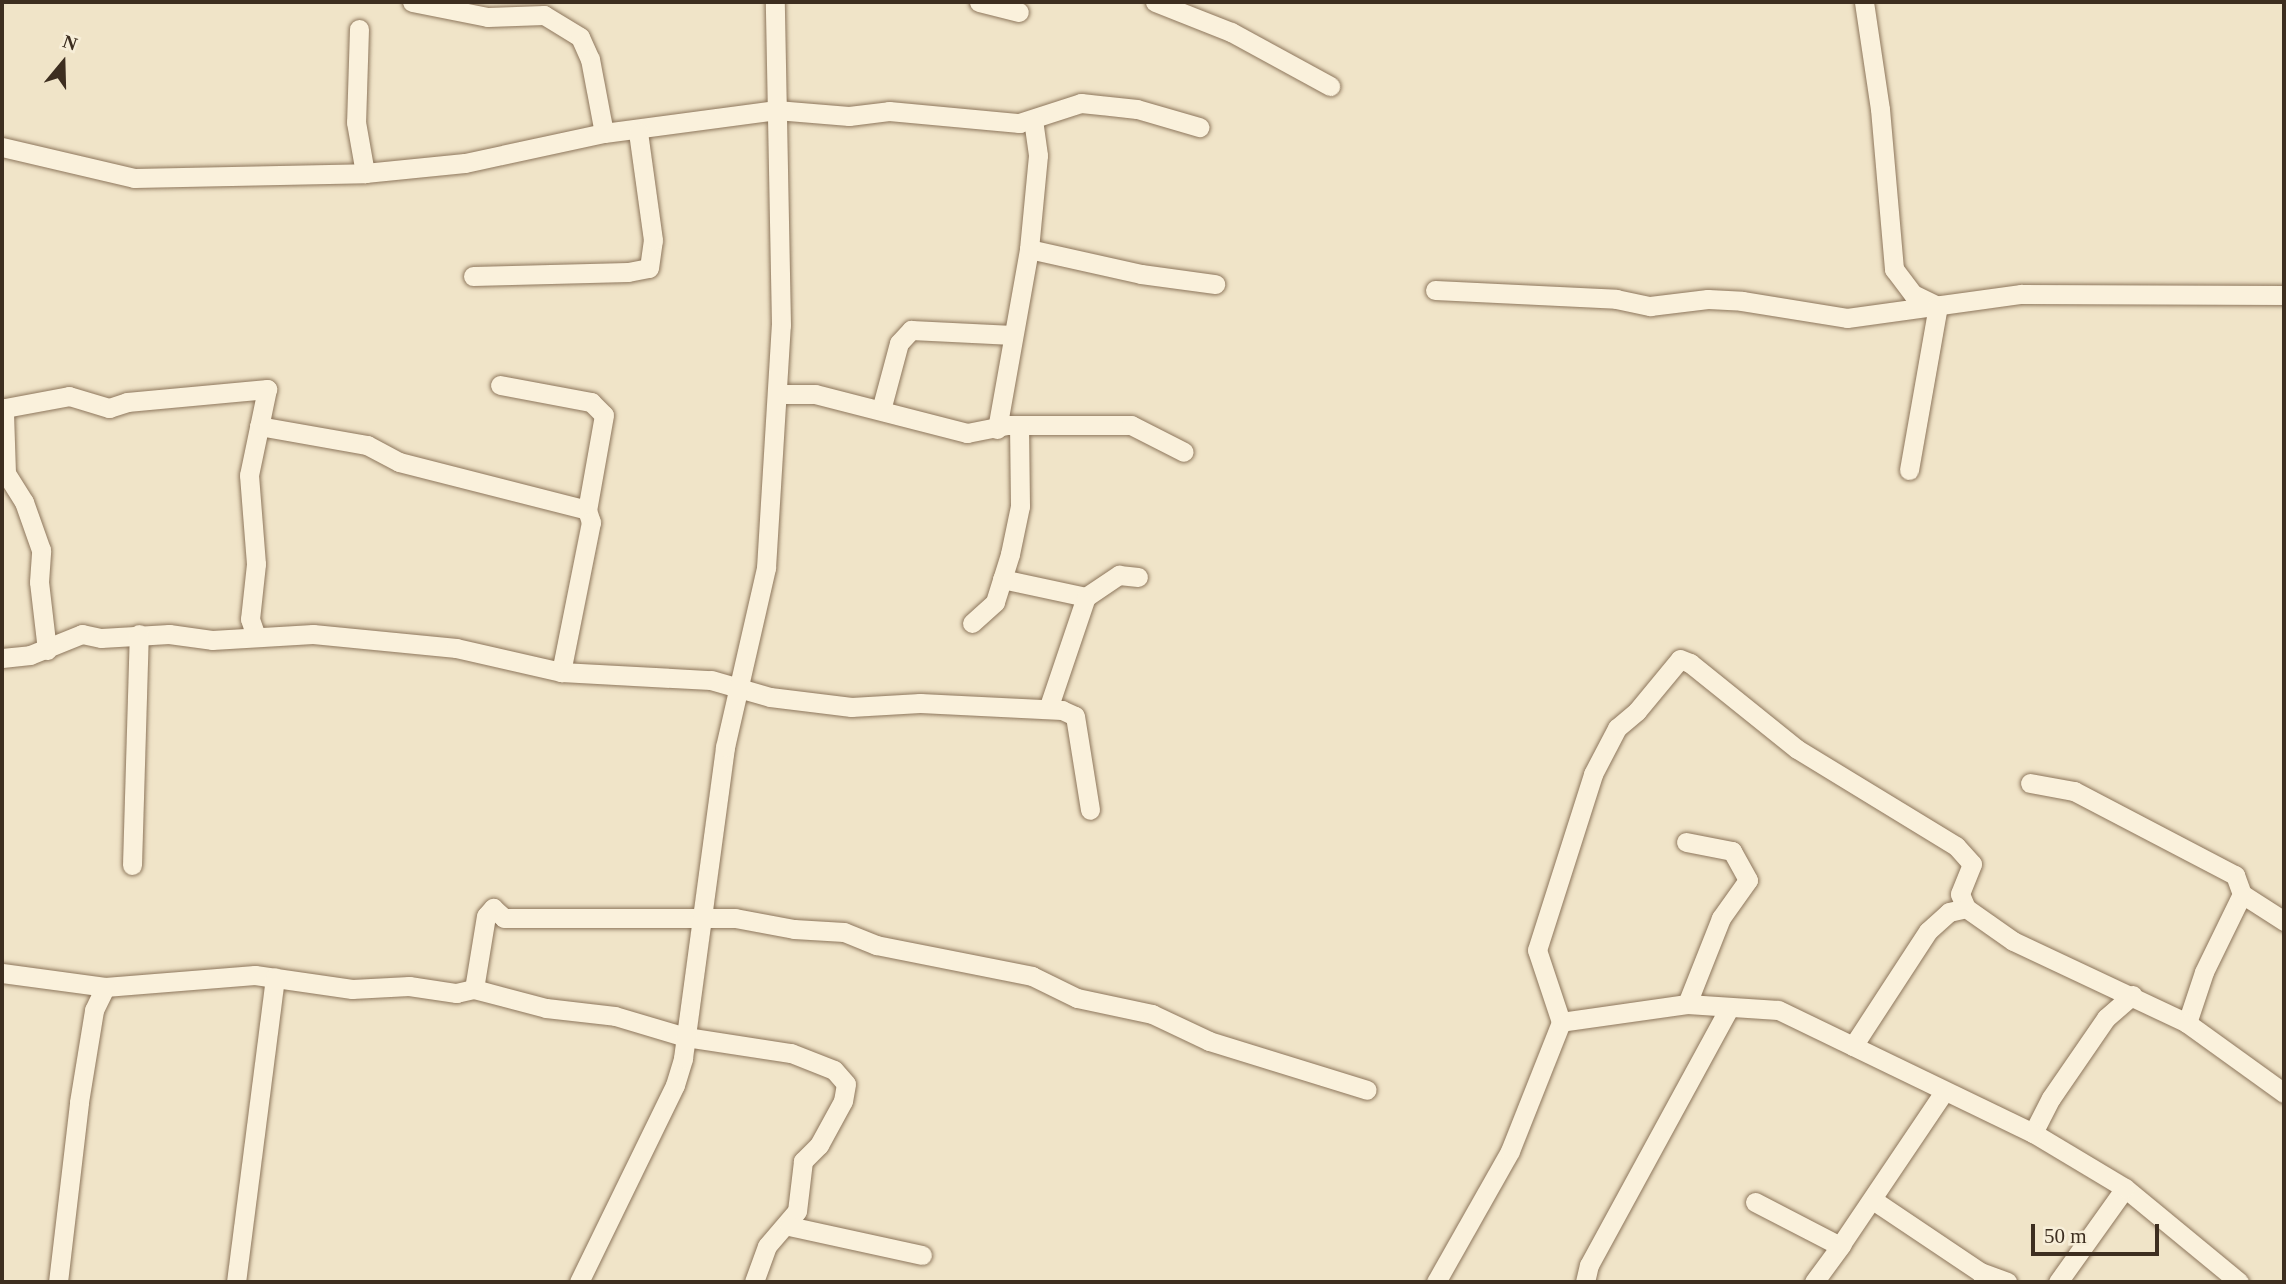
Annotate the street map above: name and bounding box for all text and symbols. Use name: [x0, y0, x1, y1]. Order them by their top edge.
north arrow: [28, 28, 98, 98]
text: N: [60, 31, 80, 55]
scale bar: [2034, 1210, 2162, 1254]
text: 50 m: [2044, 1224, 2087, 1248]

